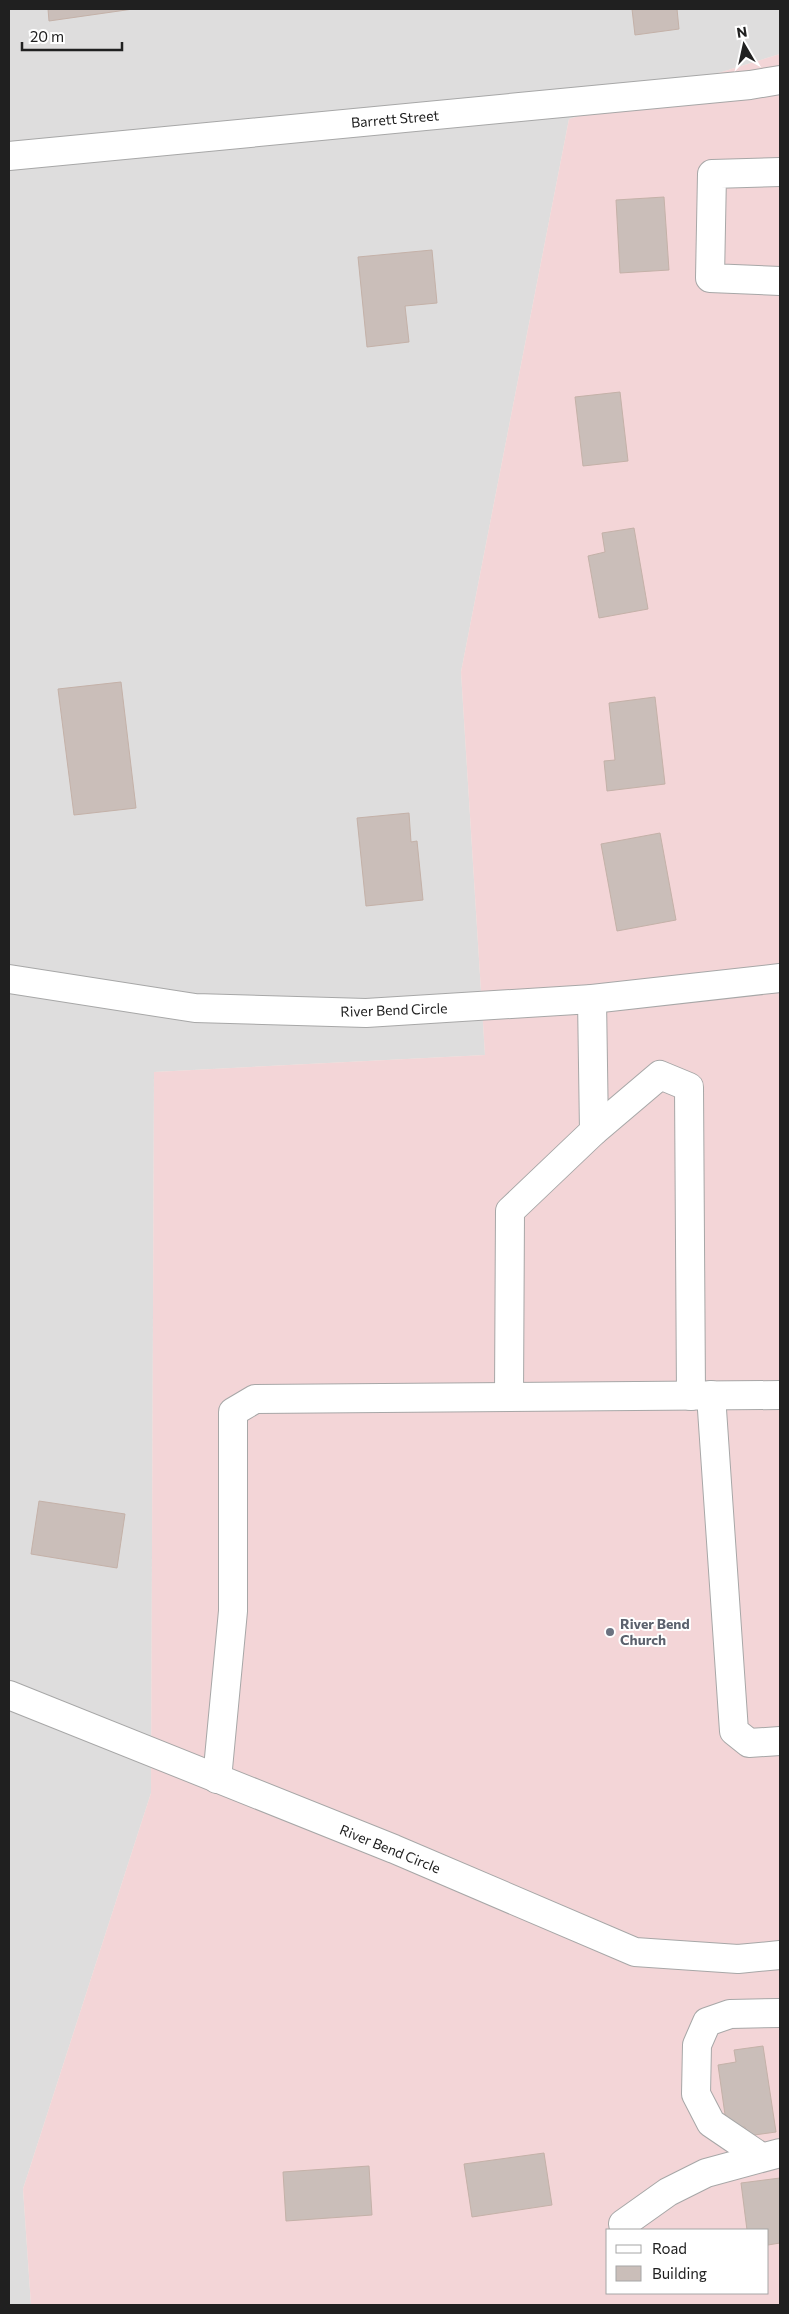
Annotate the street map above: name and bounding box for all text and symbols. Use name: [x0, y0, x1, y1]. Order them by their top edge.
scale bar: [22, 20, 122, 52]
north arrow: [719, 20, 769, 70]
text: N: [735, 22, 748, 41]
text: 20 m: [30, 27, 64, 45]
street label: Barrett Street: [350, 106, 440, 131]
street label: River Bend Circle: [340, 999, 448, 1020]
place label: River Bend Church: [620, 1615, 690, 1648]
marker: River Bend Church: [604, 1626, 616, 1638]
street label: River Bend Circle: [337, 1821, 443, 1876]
legend: [606, 2229, 769, 2294]
text: Road: [652, 2239, 687, 2257]
text: Building: [652, 2264, 707, 2282]

